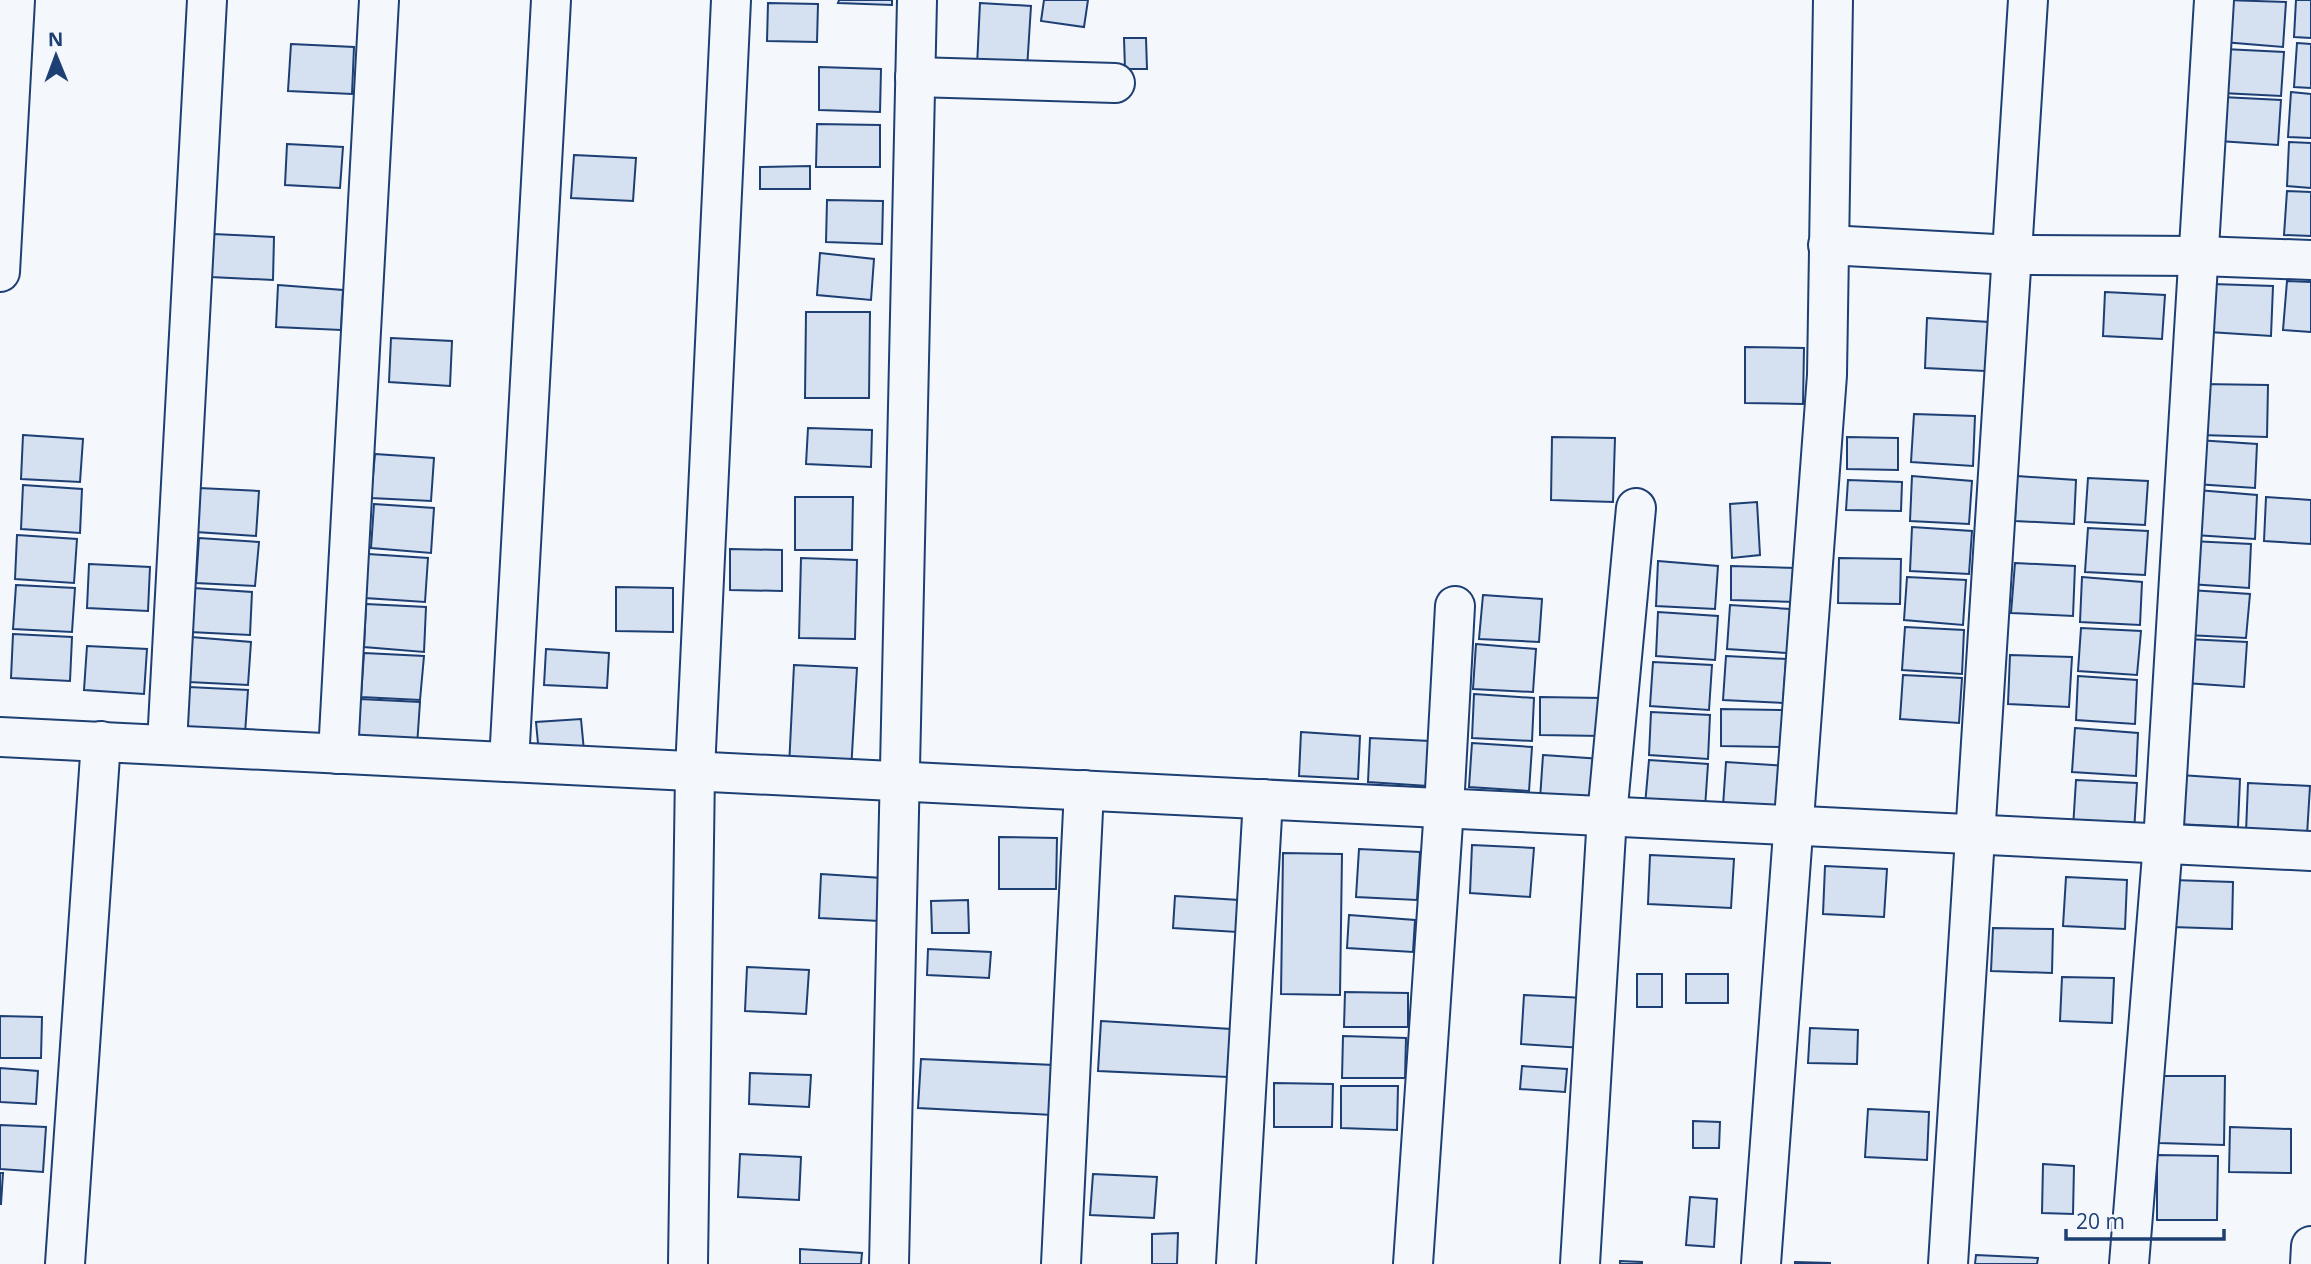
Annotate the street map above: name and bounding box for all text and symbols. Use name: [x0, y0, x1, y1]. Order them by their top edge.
north arrow: [21, 21, 91, 91]
text: N: [48, 26, 64, 52]
scale bar: [2066, 1198, 2224, 1242]
text: 20 m: [2076, 1207, 2125, 1235]

